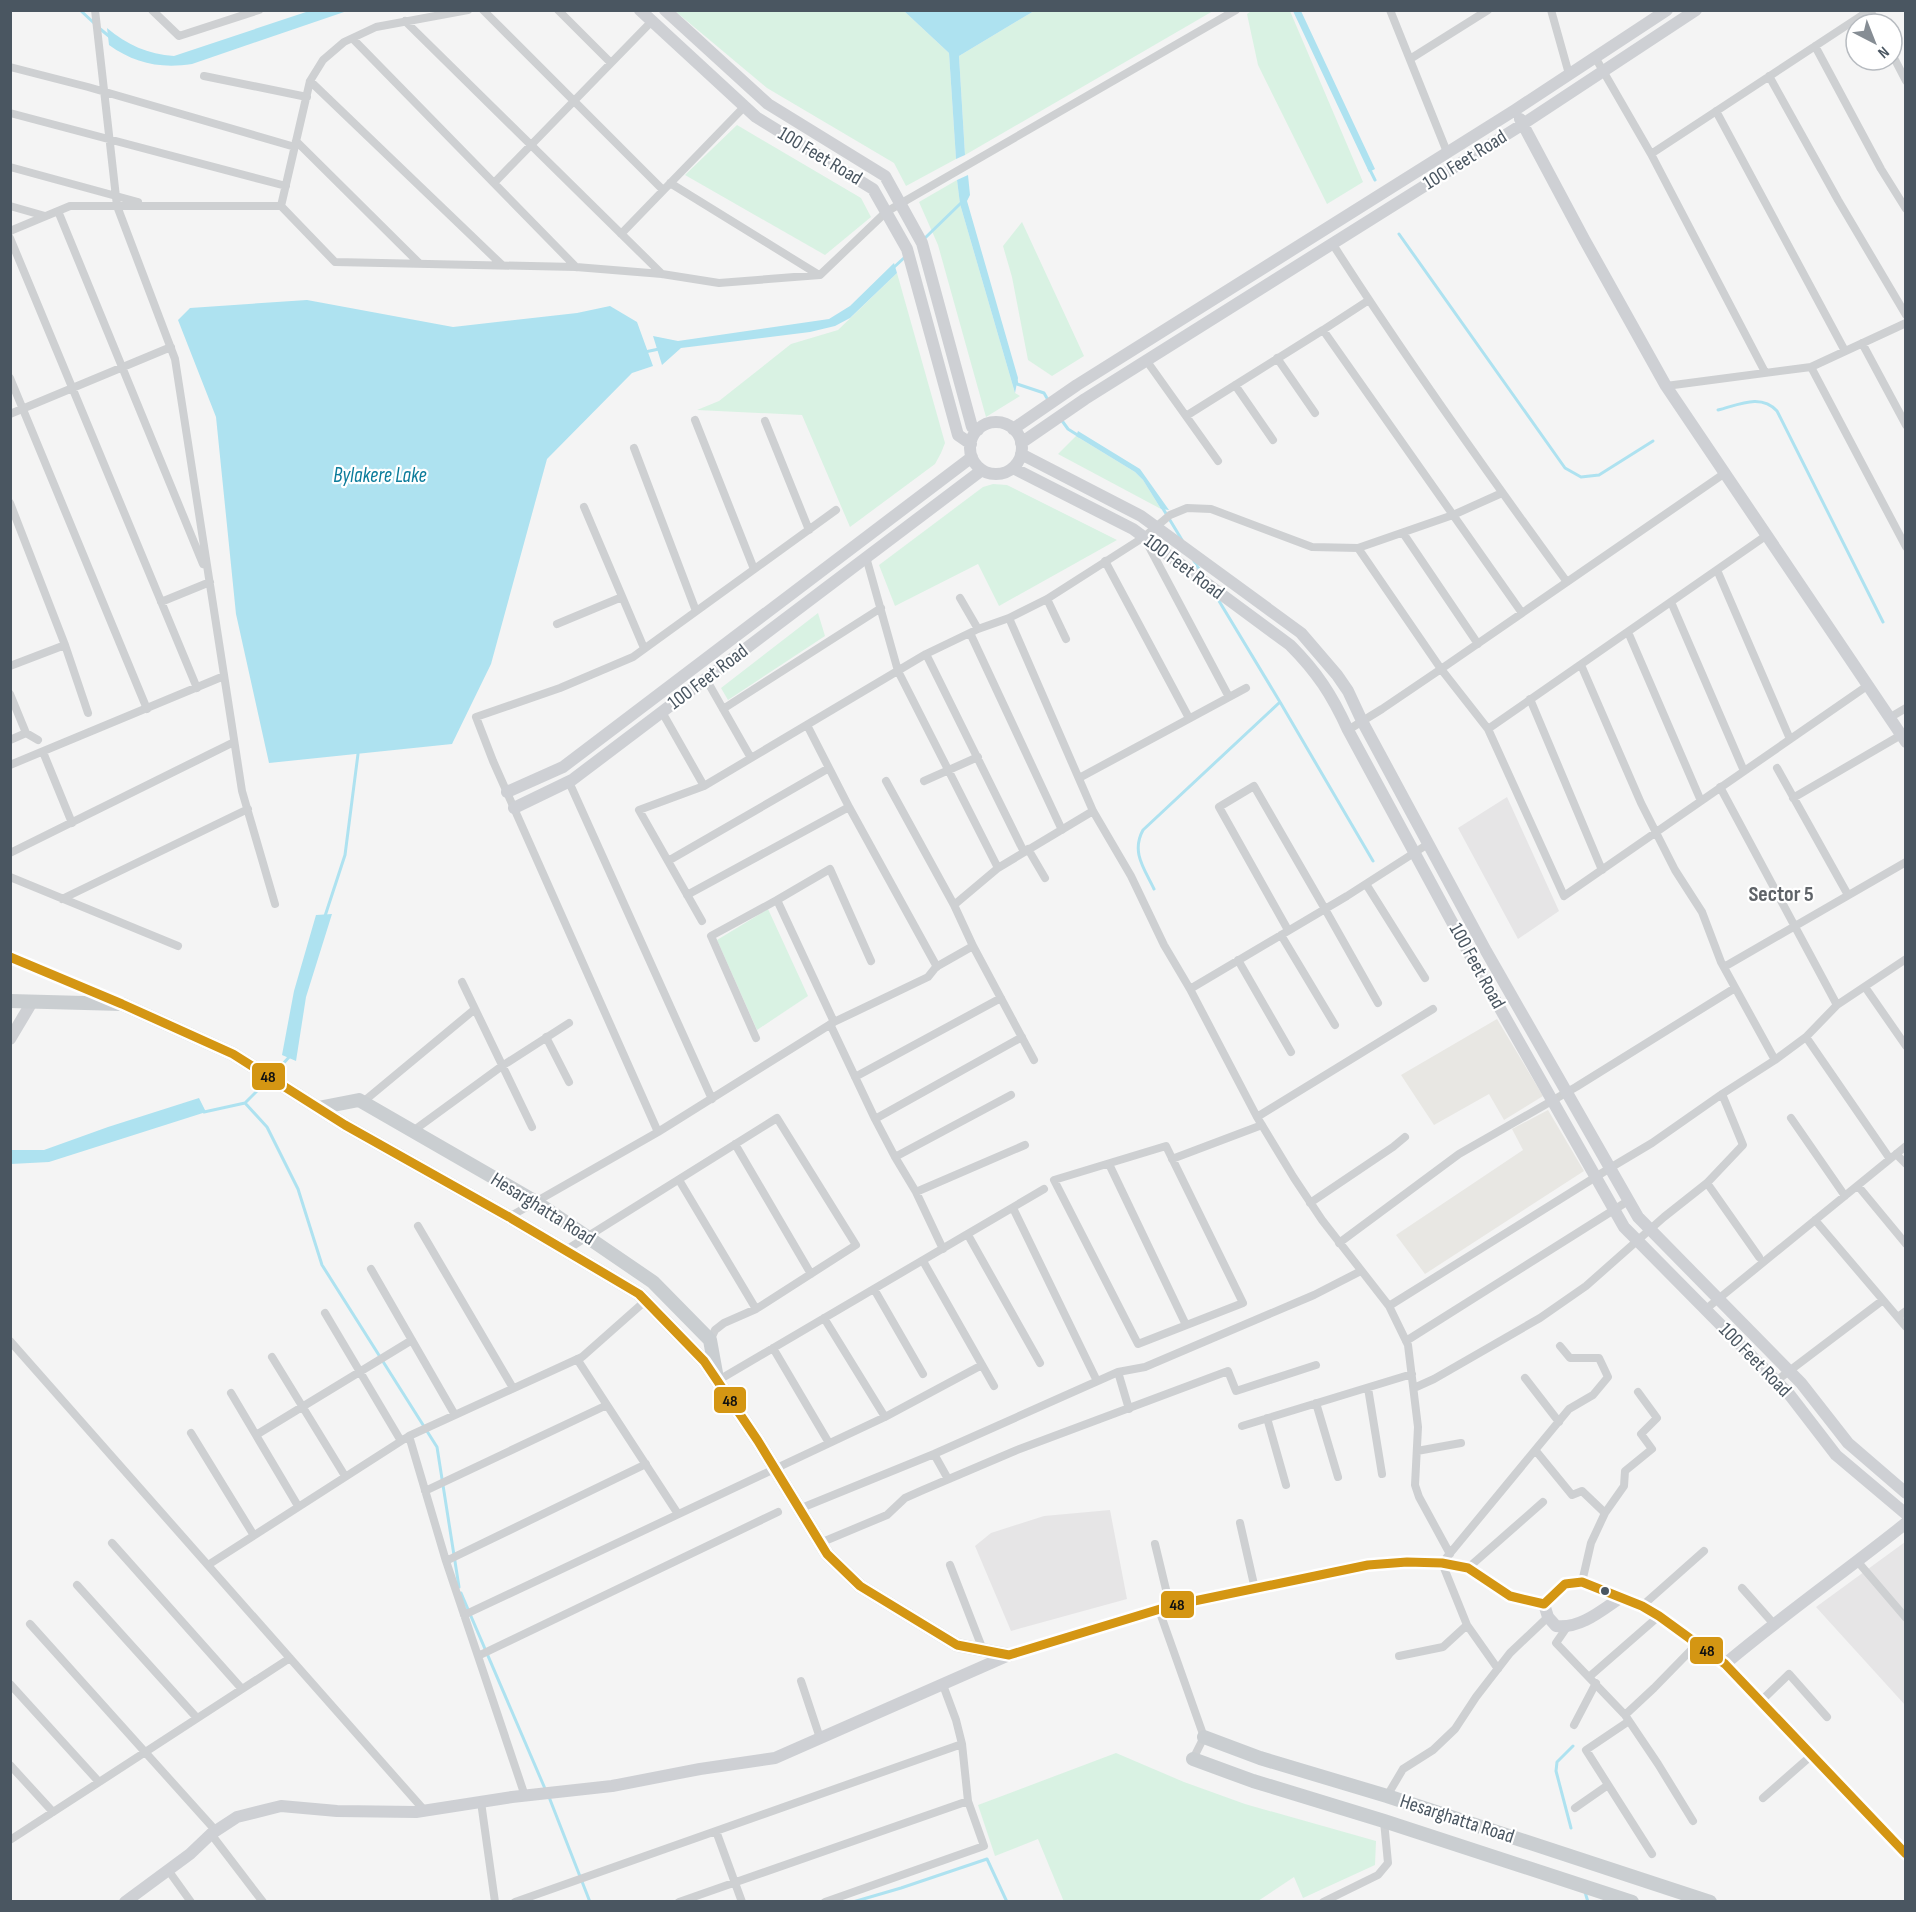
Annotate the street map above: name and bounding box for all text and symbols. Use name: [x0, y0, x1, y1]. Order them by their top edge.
north arrow: [1844, 12, 1904, 72]
text: N: [1874, 42, 1893, 62]
street label: 100 Feet Road: [774, 122, 866, 190]
street label: 100 Feet Road: [1419, 125, 1511, 195]
water label: Bylakere Lake: [333, 463, 427, 488]
street label: 100 Feet Road: [1139, 529, 1229, 605]
street label: 100 Feet Road: [663, 639, 753, 715]
district label: Sector 5: [1748, 881, 1814, 908]
street label: 100 Feet Road: [1444, 919, 1510, 1013]
line badge: 48: [251, 1062, 286, 1091]
text: 48: [260, 1068, 276, 1087]
street label: Hesarghatta Road: [486, 1167, 600, 1251]
street label: 100 Feet Road: [1714, 1318, 1796, 1402]
line badge: 48: [713, 1386, 747, 1414]
text: 48: [722, 1392, 738, 1411]
unlabelled marker: [1599, 1585, 1611, 1597]
line badge: 48: [1160, 1590, 1195, 1619]
text: 48: [1169, 1596, 1185, 1615]
line badge: 48: [1689, 1636, 1724, 1665]
text: 48: [1699, 1642, 1715, 1661]
street label: Hesarghatta Road: [1397, 1789, 1517, 1849]

